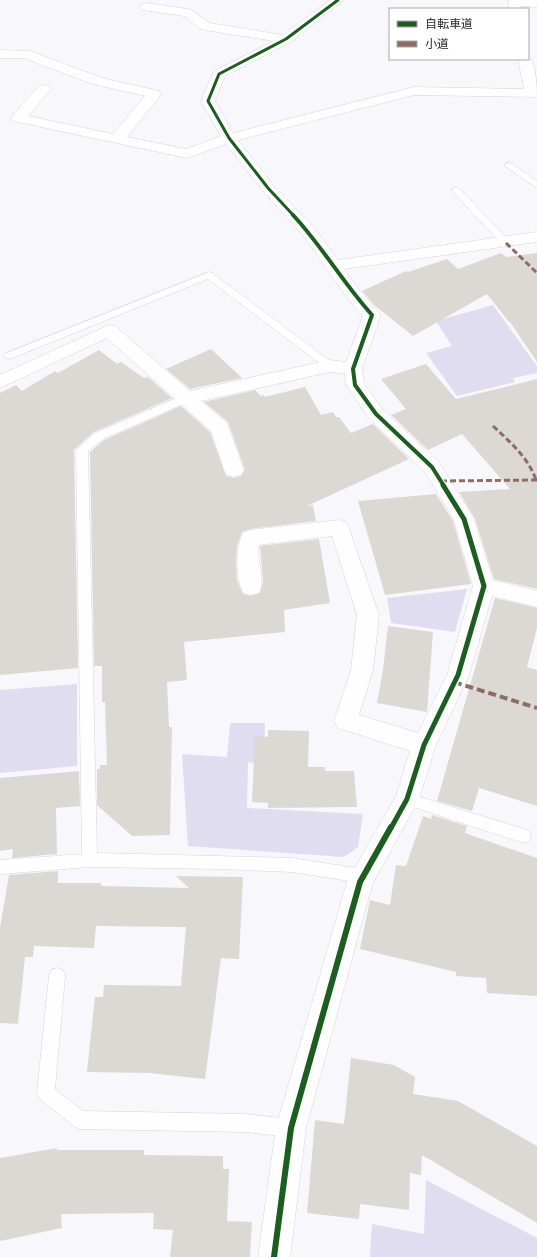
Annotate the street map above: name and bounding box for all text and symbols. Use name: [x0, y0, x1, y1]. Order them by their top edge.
legend: [389, 8, 529, 60]
text: 自転車道: [425, 17, 473, 31]
text: 小道: [425, 37, 449, 51]

